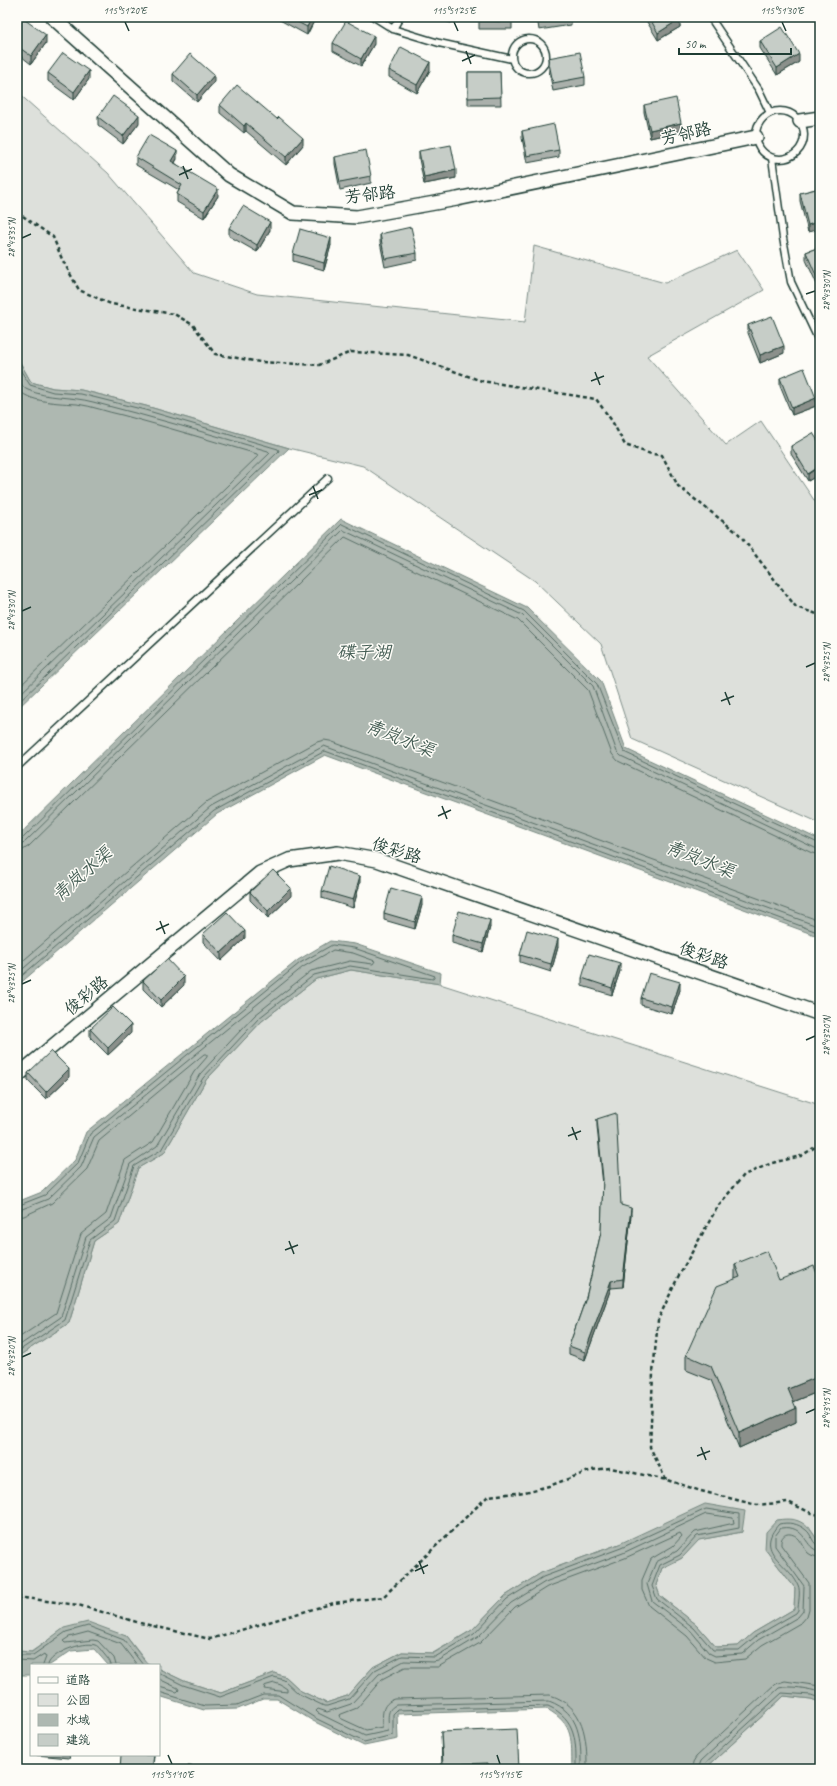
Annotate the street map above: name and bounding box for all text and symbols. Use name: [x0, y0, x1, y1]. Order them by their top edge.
text: 115°51'20"E: [103, 4, 148, 17]
text: 115°51'25"E: [432, 4, 477, 17]
text: 115°51'30"E: [760, 4, 805, 17]
scale bar: [679, 30, 791, 56]
text: 50 m: [685, 36, 707, 52]
street label: 芳邻路: [659, 118, 713, 149]
street label: 芳邻路: [344, 181, 397, 208]
text: 28°43'35"N: [5, 216, 18, 258]
text: 28°43'30"N: [820, 269, 833, 311]
text: 28°43'30"N: [5, 589, 18, 631]
water label: 碟子湖: [337, 641, 393, 663]
text: 28°43'25"N: [820, 641, 833, 683]
water label: 青岚水渠: [363, 714, 439, 762]
street label: 俊彩路: [369, 833, 424, 868]
water label: 青岚水渠: [663, 835, 739, 883]
water label: 青岚水渠: [48, 841, 118, 906]
street label: 俊彩路: [676, 937, 731, 974]
text: 28°43'25"N: [5, 962, 18, 1004]
street label: 俊彩路: [60, 971, 113, 1020]
text: 28°43'20"N: [820, 1014, 833, 1056]
text: 28°43'20"N: [5, 1335, 18, 1377]
text: 28°43'15"N: [820, 1387, 833, 1429]
legend: [30, 1664, 160, 1756]
text: 道路: [66, 1672, 90, 1688]
text: 公园: [66, 1692, 90, 1708]
text: 水域: [66, 1712, 90, 1728]
text: 建筑: [66, 1732, 90, 1748]
text: 115°51'10"E: [150, 1768, 195, 1781]
text: 115°51'15"E: [478, 1768, 523, 1781]

